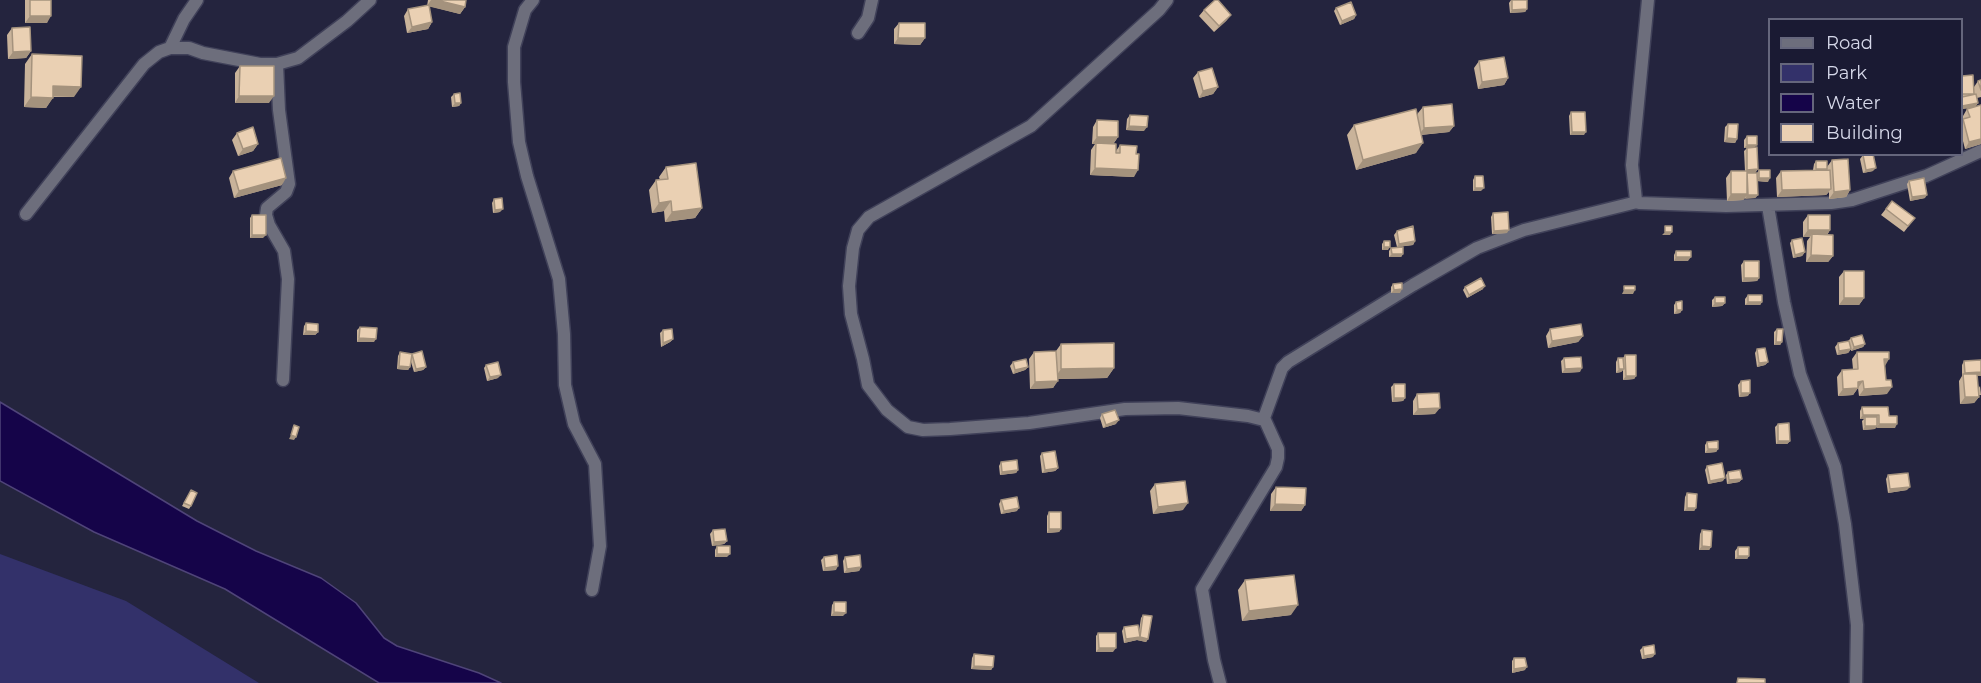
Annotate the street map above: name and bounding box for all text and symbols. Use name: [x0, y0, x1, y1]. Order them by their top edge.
legend: [1768, 18, 1963, 156]
text: Road: [1826, 32, 1873, 54]
text: Park: [1826, 62, 1867, 84]
text: Water: [1826, 92, 1881, 114]
text: Building: [1826, 122, 1903, 144]

